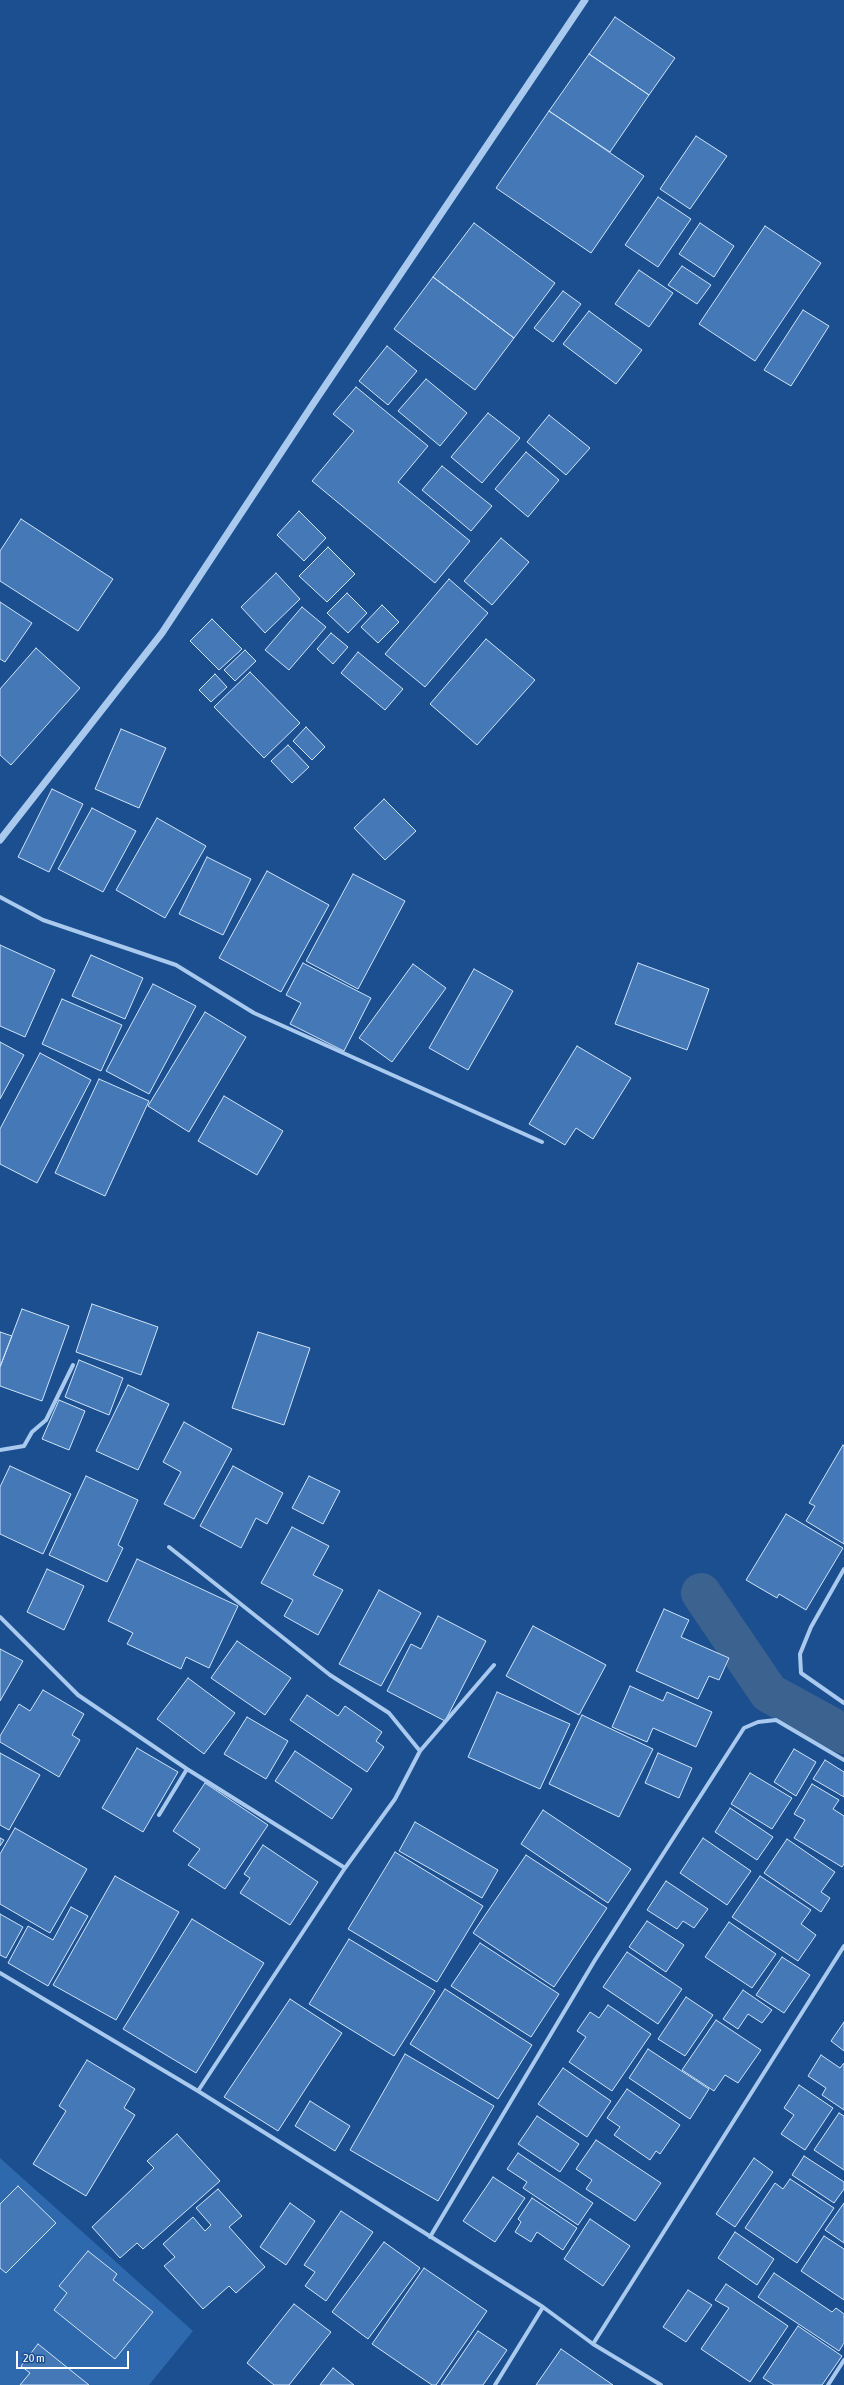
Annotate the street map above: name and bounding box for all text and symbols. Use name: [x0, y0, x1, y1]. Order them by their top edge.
scale bar: [18, 2343, 131, 2369]
text: 20 m: [23, 2351, 45, 2365]

